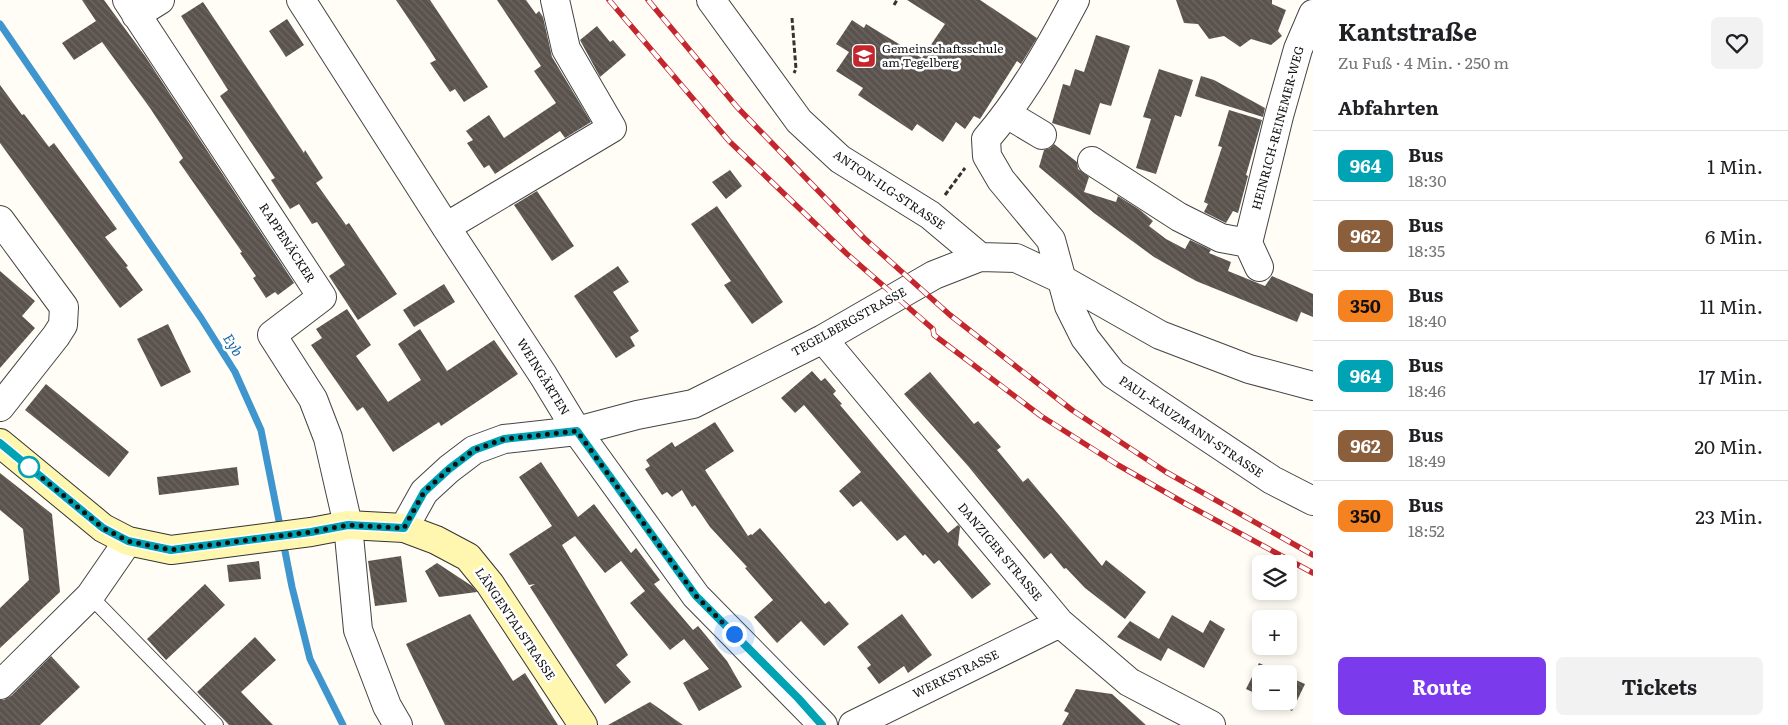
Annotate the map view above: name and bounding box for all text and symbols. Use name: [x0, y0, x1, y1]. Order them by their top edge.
text: Kantstraße: [1338, 13, 1477, 48]
button: heart: [1711, 17, 1763, 69]
place label: Gemeinschaftsschule am Tegelberg: [882, 39, 1003, 71]
school or university icon: Gemeinschaftsschule am Tegelberg: [851, 43, 877, 69]
street label: HEINRICH-REINEMER-WEG: [1246, 44, 1308, 212]
text: Zu Fuß · 4 Min. · 250 m: [1338, 50, 1509, 74]
text: Abfahrten: [1338, 93, 1439, 121]
text: Bus: [1408, 140, 1443, 168]
street label: ANTON-ILG-STRASSE: [830, 145, 949, 234]
text: 964: [1350, 152, 1381, 179]
text: 1 Min.: [1707, 152, 1763, 180]
text: 18:30: [1408, 168, 1446, 192]
street label: RAPPENÄCKER: [255, 199, 320, 286]
text: Bus: [1408, 210, 1443, 238]
text: 962: [1350, 222, 1381, 249]
text: 6 Min.: [1705, 222, 1763, 250]
text: 18:35: [1408, 238, 1445, 262]
text: Bus: [1408, 280, 1443, 308]
street label: TEGELBERGSTRASSE: [788, 282, 910, 360]
text: 350: [1350, 292, 1381, 319]
text: 11 Min.: [1700, 292, 1763, 320]
text: 18:40: [1408, 308, 1446, 332]
water label: Eyb: [219, 329, 249, 360]
street label: WEINGÄRTEN: [513, 335, 575, 418]
text: Bus: [1408, 350, 1443, 378]
text: 964: [1350, 362, 1381, 389]
text: 17 Min.: [1698, 362, 1763, 390]
street label: PAUL-KAUZMANN-STRASSE: [1116, 371, 1268, 482]
text: 18:46: [1408, 378, 1446, 402]
text: Bus: [1408, 420, 1443, 448]
text: 962: [1350, 432, 1381, 459]
text: 20 Min.: [1694, 432, 1763, 460]
text: 18:49: [1408, 448, 1446, 472]
unlabelled marker: [18, 456, 40, 478]
text: Bus: [1408, 490, 1443, 518]
street label: DANZIGER STRASSE: [954, 498, 1047, 605]
text: 350: [1350, 502, 1381, 529]
text: 23 Min.: [1695, 502, 1763, 530]
text: 18:52: [1408, 518, 1445, 542]
map controls: [1252, 555, 1297, 710]
button: layers: [1252, 555, 1297, 600]
street label: LÄNGENTALSTRASSE: [471, 564, 560, 684]
button: +: [1252, 610, 1297, 655]
your location: [722, 622, 747, 647]
street label: WERKSTRASSE: [909, 644, 1002, 702]
button: Route: [1338, 657, 1546, 715]
button: Tickets: [1556, 657, 1763, 715]
button: −: [1252, 665, 1297, 710]

